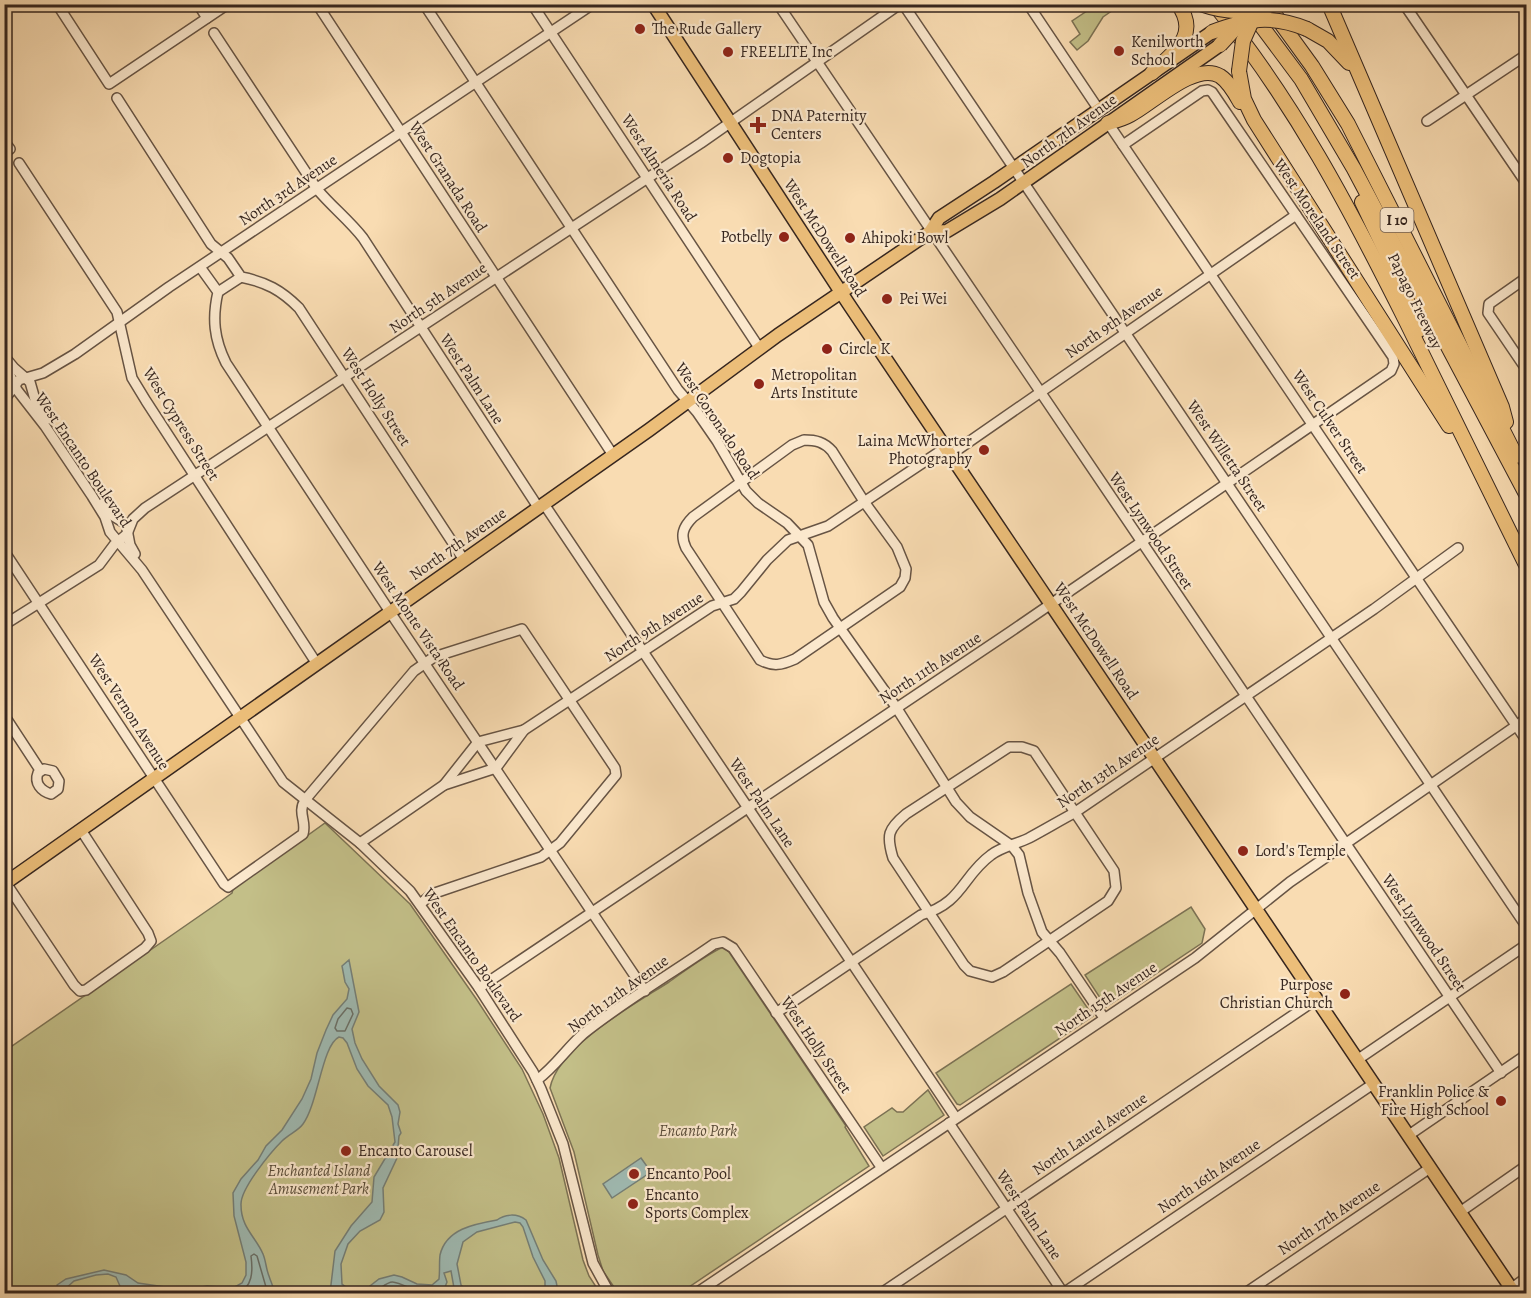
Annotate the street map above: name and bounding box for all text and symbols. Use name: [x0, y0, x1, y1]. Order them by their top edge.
place label: The Rude Gallery: [652, 18, 762, 40]
marker: The Rude Gallery: [633, 22, 647, 36]
place label: Kenilworth School: [1131, 31, 1204, 71]
place label: FREELITE Inc: [740, 41, 833, 63]
marker: Kenilworth School: [1112, 44, 1126, 58]
marker: FREELITE Inc: [721, 45, 735, 59]
street label: North 7th Avenue: [1017, 89, 1121, 173]
place label: DNA Paternity Centers: [771, 105, 867, 145]
street label: West Almeria Road: [616, 109, 702, 226]
street label: West Granada Road: [403, 116, 492, 237]
marker: DNA Paternity Centers: [749, 116, 767, 134]
place label: Dogtopia: [740, 147, 801, 169]
street label: North 3rd Avenue: [234, 149, 342, 231]
marker: Dogtopia: [721, 151, 735, 165]
street label: West Moreland Street: [1268, 153, 1366, 284]
street label: West McDowell Road: [778, 174, 872, 302]
road number: I 10: [1380, 208, 1414, 232]
place label: Potbelly: [720, 226, 773, 248]
place label: Ahipoki Bowl: [861, 227, 949, 249]
marker: Potbelly: [777, 230, 791, 244]
marker: Ahipoki Bowl: [843, 231, 857, 245]
street label: Papago Freeway: [1382, 249, 1448, 354]
street label: North 5th Avenue: [385, 257, 491, 339]
street label: North 9th Avenue: [1061, 280, 1167, 364]
place label: Pei Wei: [899, 288, 947, 310]
marker: Pei Wei: [880, 292, 894, 306]
street label: West Palm Lane: [434, 329, 509, 428]
place label: Circle K: [839, 338, 890, 360]
marker: Circle K: [820, 342, 834, 356]
street label: West Holly Street: [335, 343, 416, 450]
street label: West Coronado Road: [669, 357, 765, 484]
street label: West Cypress Street: [137, 362, 225, 485]
place label: Metropolitan Arts Institute: [770, 364, 858, 404]
street label: West Culver Street: [1286, 365, 1373, 478]
marker: Metropolitan Arts Institute: [752, 377, 766, 391]
street label: West Encanto Boulevard: [29, 387, 137, 532]
street label: West Willetta Street: [1181, 395, 1272, 516]
place label: Laina McWhorter Photography: [857, 430, 973, 470]
marker: Laina McWhorter Photography: [977, 443, 991, 457]
street label: West Lynwood Street: [1103, 467, 1199, 594]
street label: North 7th Avenue: [405, 502, 511, 586]
street label: West Monte Vista Road: [366, 557, 469, 695]
street label: West McDowell Road: [1048, 577, 1144, 704]
street label: North 9th Avenue: [600, 587, 708, 667]
street label: North 11th Avenue: [875, 627, 985, 709]
street label: West Vernon Avenue: [83, 649, 175, 774]
street label: North 13th Avenue: [1053, 729, 1163, 813]
street label: West Palm Lane: [723, 753, 800, 852]
place label: Lord's Temple: [1255, 840, 1346, 862]
marker: Lord's Temple: [1236, 844, 1250, 858]
street label: West Lynwood Street: [1376, 869, 1472, 996]
street label: West Encanto Boulevard: [417, 883, 527, 1027]
street label: North 12th Avenue: [563, 950, 673, 1038]
street label: North 15th Avenue: [1050, 957, 1162, 1041]
place label: Purpose Christian Church: [1220, 974, 1333, 1014]
marker: Purpose Christian Church: [1338, 987, 1352, 1001]
street label: West Holly Street: [775, 991, 857, 1098]
place label: Franklin Police & Fire High School: [1378, 1081, 1490, 1121]
street label: North Laurel Avenue: [1028, 1087, 1152, 1181]
marker: Franklin Police & Fire High School: [1494, 1094, 1508, 1108]
park label: Encanto Park: [659, 1120, 737, 1142]
street label: North 16th Avenue: [1153, 1133, 1265, 1219]
place label: Encanto Carousel: [358, 1140, 473, 1162]
marker: Encanto Carousel: [339, 1144, 353, 1158]
park label: Enchanted Island Amusement Park: [268, 1160, 371, 1200]
place label: Encanto Pool: [646, 1163, 731, 1185]
street label: West Palm Lane: [990, 1165, 1067, 1264]
marker: Encanto Pool: [627, 1167, 641, 1181]
street label: North 17th Avenue: [1273, 1176, 1385, 1260]
place label: Encanto Sports Complex: [645, 1184, 749, 1224]
marker: Encanto Sports Complex: [626, 1197, 640, 1211]

